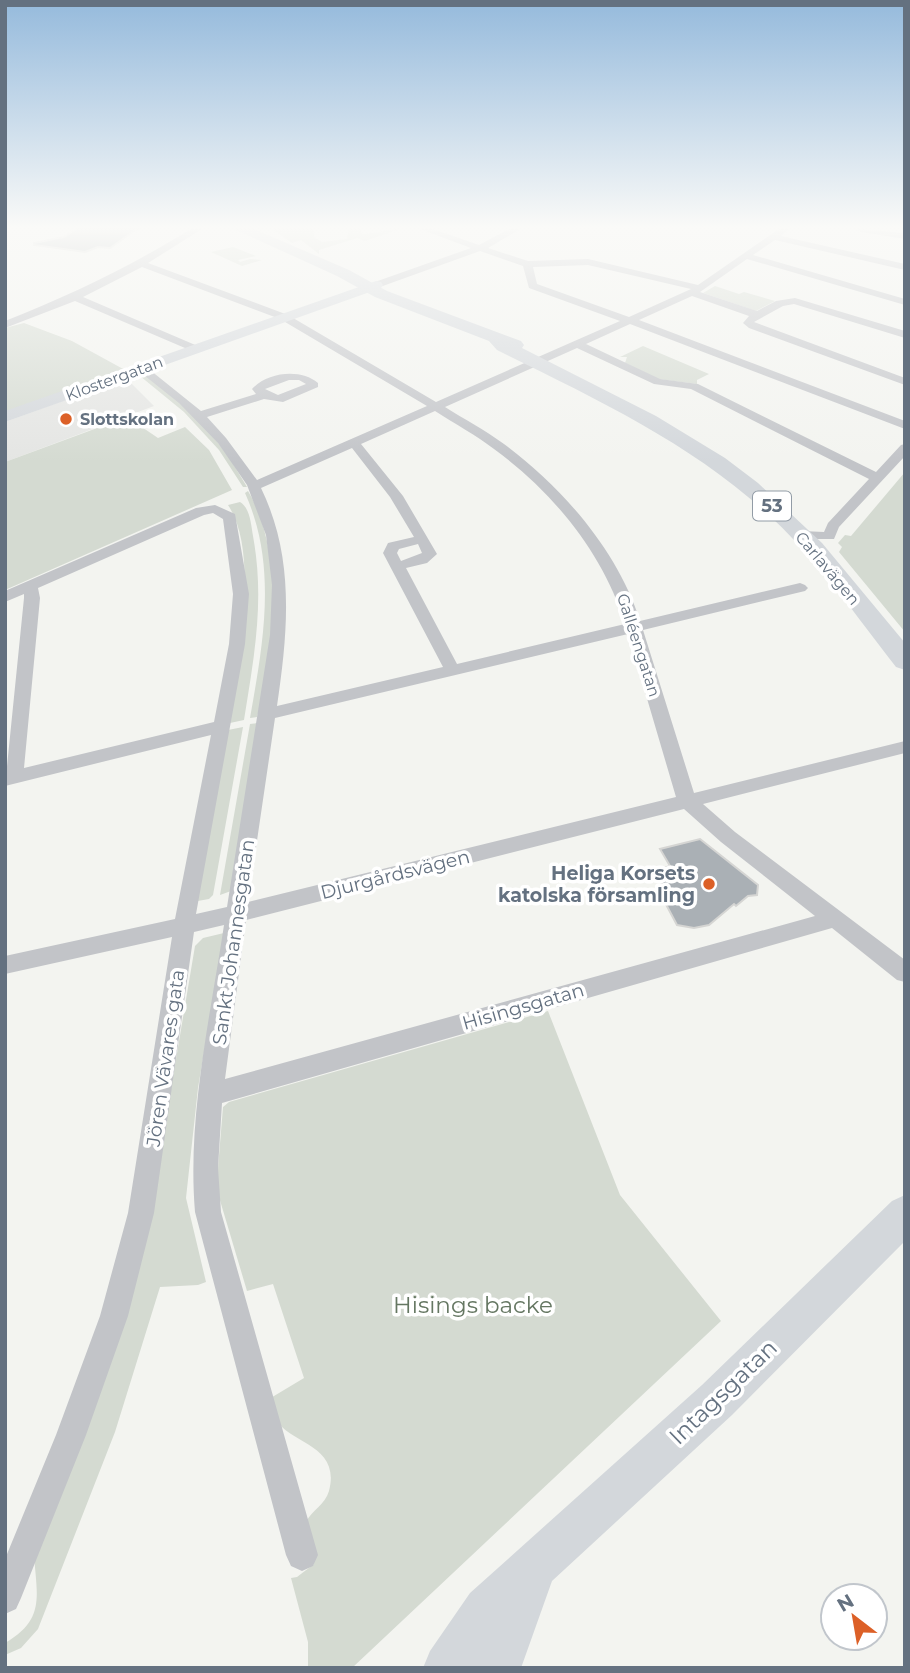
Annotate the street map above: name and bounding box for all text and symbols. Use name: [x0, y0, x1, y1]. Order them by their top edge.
street label: Klostergatan: [63, 352, 166, 405]
place label: Slottskolan: [80, 410, 174, 429]
marker: Slottskolan: [58, 411, 74, 427]
road number: 53: [753, 492, 791, 520]
street label: Carlavägen: [791, 528, 864, 609]
street label: Galléengatan: [613, 591, 664, 699]
street label: Sankt Johannesgatan: [208, 838, 259, 1046]
street label: Djurgårdsvägen: [318, 845, 472, 904]
place label: Heliga Korsets katolska församling: [498, 862, 695, 907]
marker: Heliga Korsets katolska församling: [701, 876, 717, 892]
street label: Jören Vävares gata: [142, 968, 189, 1149]
street label: Hisingsgatan: [460, 978, 587, 1035]
park label: Hisings backe: [393, 1291, 553, 1319]
street label: Intagsgatan: [663, 1334, 783, 1450]
north arrow: [819, 1582, 889, 1652]
text: N: [833, 1589, 858, 1617]

